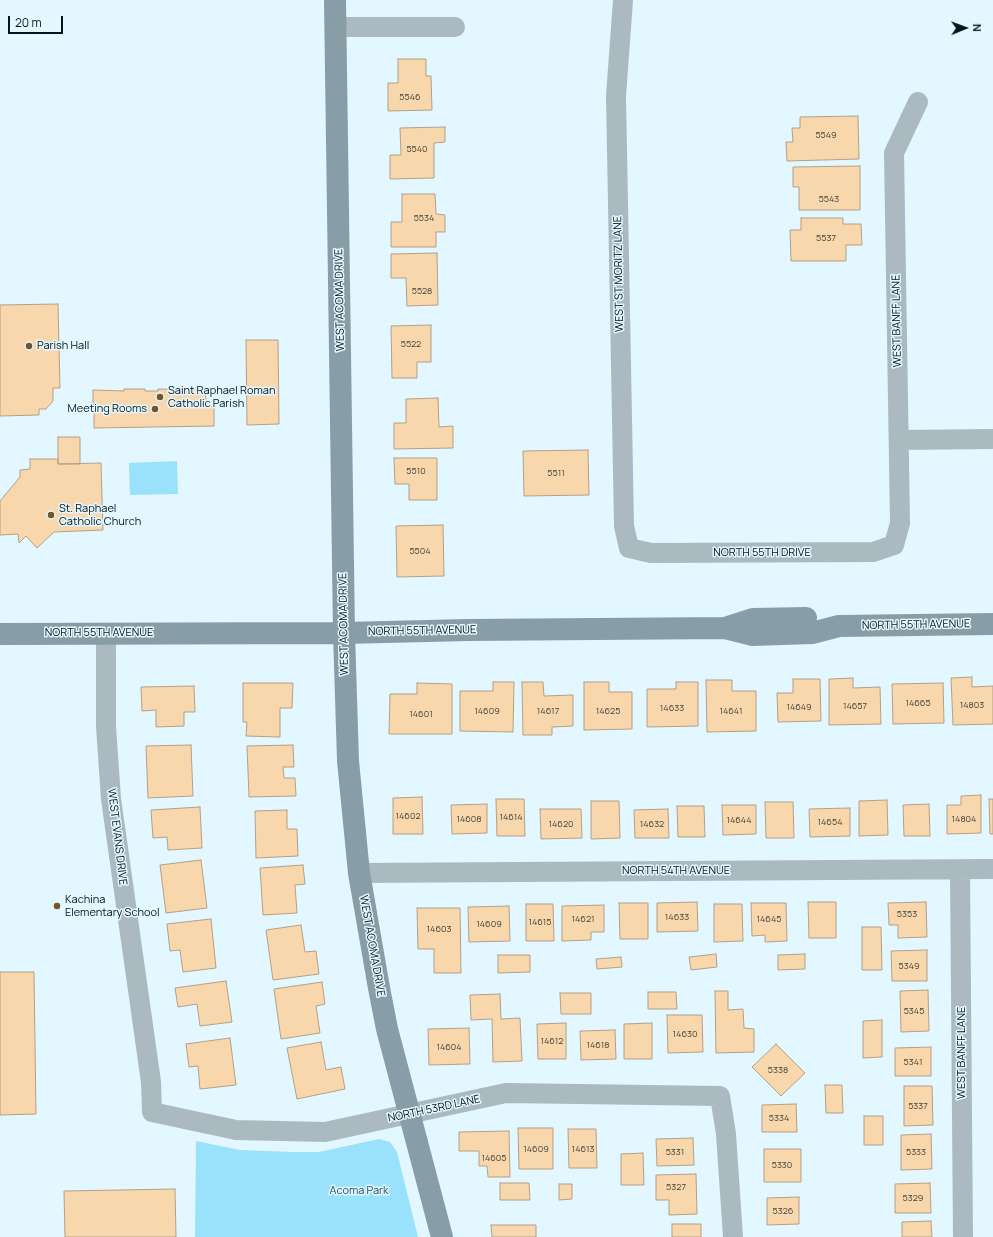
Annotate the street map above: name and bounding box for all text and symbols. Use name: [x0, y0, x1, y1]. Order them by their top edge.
scale bar: [10, 8, 65, 34]
north arrow: [945, 8, 985, 48]
text: 20 m: [15, 14, 42, 31]
text: N: [970, 24, 985, 32]
house number: 5546: [399, 92, 421, 102]
house number: 5549: [815, 130, 837, 140]
house number: 5540: [406, 144, 428, 154]
house number: 5543: [819, 194, 839, 204]
house number: 5534: [414, 213, 434, 223]
street label: WEST ST MORITZ LANE: [611, 216, 627, 332]
house number: 5537: [816, 233, 836, 243]
street label: WEST ACOMA DRIVE: [333, 249, 347, 351]
street label: WEST BANFF LANE: [890, 275, 904, 367]
house number: 5528: [412, 286, 432, 296]
place label: Parish Hall: [37, 339, 89, 353]
house number: 5522: [401, 339, 421, 349]
marker: Parish Hall: [24, 341, 34, 351]
place label: Saint Raphael Roman Catholic Parish: [168, 384, 275, 410]
marker: Saint Raphael Roman Catholic Parish: [155, 392, 165, 402]
place label: Meeting Rooms: [68, 402, 147, 416]
marker: Meeting Rooms: [150, 404, 160, 414]
house number: 5510: [406, 466, 426, 476]
house number: 5511: [547, 468, 565, 478]
place label: St. Raphael Catholic Church: [59, 502, 141, 528]
marker: St. Raphael Catholic Church: [46, 510, 56, 520]
house number: 5504: [409, 546, 431, 556]
street label: NORTH 55TH DRIVE: [713, 546, 811, 560]
street label: WEST ACOMA DRIVE: [337, 573, 351, 675]
street label: NORTH 55TH AVENUE: [862, 617, 970, 633]
street label: NORTH 55TH AVENUE: [368, 623, 476, 639]
street label: NORTH 55TH AVENUE: [45, 626, 153, 640]
house number: 14665: [905, 698, 931, 708]
house number: 14803: [960, 700, 984, 710]
house number: 14657: [843, 701, 867, 711]
house number: 14649: [786, 702, 812, 712]
house number: 14633: [660, 703, 684, 713]
house number: 14609: [474, 706, 500, 716]
house number: 14617: [537, 706, 559, 716]
house number: 14625: [596, 706, 620, 716]
house number: 14641: [719, 706, 743, 716]
house number: 14601: [409, 709, 433, 719]
street label: WEST EVANS DRIVE: [105, 788, 129, 886]
house number: 14602: [395, 811, 421, 821]
house number: 14614: [499, 812, 523, 822]
house number: 14608: [456, 814, 482, 824]
house number: 14804: [952, 814, 976, 824]
house number: 14644: [726, 815, 752, 825]
house number: 14654: [818, 817, 842, 827]
house number: 14620: [548, 819, 574, 829]
house number: 14632: [640, 819, 664, 829]
street label: NORTH 54TH AVENUE: [622, 864, 730, 878]
place label: Kachina Elementary School: [65, 893, 160, 919]
street label: WEST ACOMA DRIVE: [357, 894, 387, 998]
marker: Kachina Elementary School: [52, 901, 62, 911]
house number: 5353: [897, 909, 917, 919]
house number: 14633: [665, 912, 689, 922]
house number: 14621: [571, 914, 595, 924]
house number: 14645: [757, 914, 781, 924]
house number: 14615: [529, 917, 551, 927]
house number: 14609: [476, 919, 502, 929]
house number: 14603: [427, 924, 451, 934]
house number: 5349: [899, 961, 919, 971]
house number: 5345: [904, 1006, 924, 1016]
street label: WEST BANFF LANE: [955, 1007, 969, 1099]
house number: 14630: [673, 1029, 697, 1039]
house number: 14612: [541, 1036, 563, 1046]
house number: 14618: [587, 1040, 609, 1050]
house number: 14604: [436, 1042, 462, 1052]
house number: 5341: [904, 1057, 922, 1067]
house number: 5338: [768, 1065, 788, 1075]
street label: NORTH 53RD LANE: [387, 1093, 481, 1125]
house number: 5337: [908, 1101, 928, 1111]
house number: 5334: [769, 1113, 789, 1123]
house number: 14609: [523, 1144, 549, 1154]
house number: 14613: [572, 1144, 594, 1154]
house number: 5331: [666, 1147, 684, 1157]
house number: 5333: [906, 1147, 926, 1157]
house number: 14605: [481, 1153, 507, 1163]
house number: 5330: [772, 1160, 792, 1170]
house number: 5327: [666, 1182, 686, 1192]
park label: Acoma Park: [330, 1184, 388, 1198]
house number: 5329: [903, 1193, 923, 1203]
house number: 5326: [773, 1206, 793, 1216]

